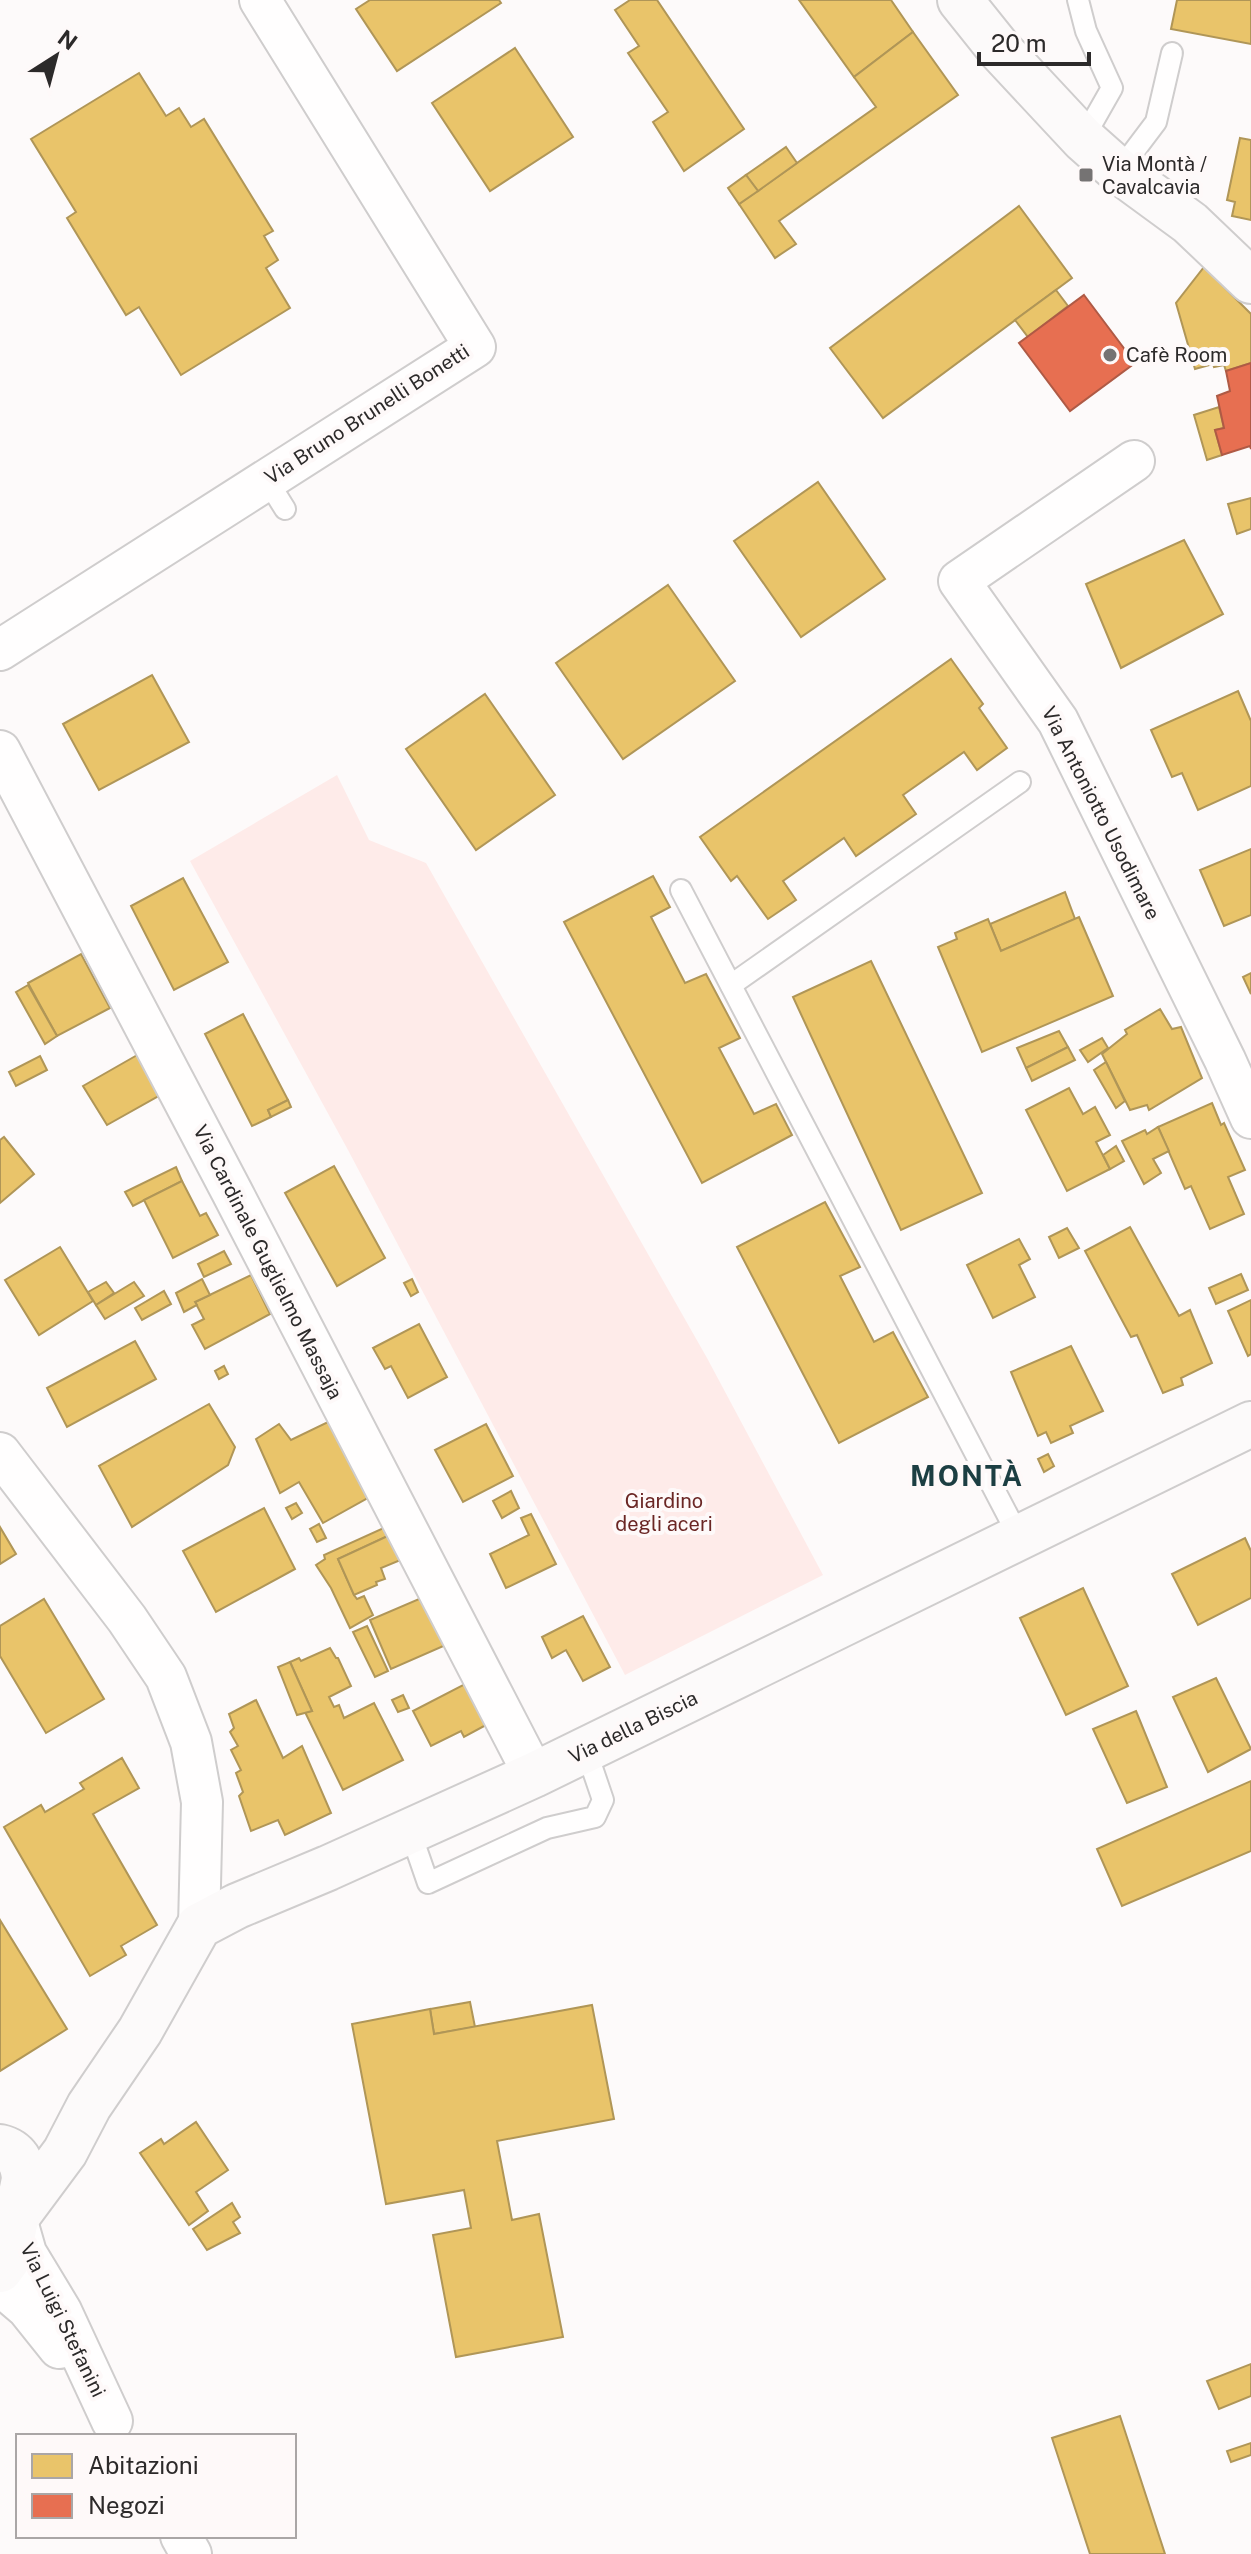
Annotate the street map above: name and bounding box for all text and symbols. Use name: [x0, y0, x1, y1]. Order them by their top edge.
north arrow: [16, 16, 96, 96]
scale bar: [979, 16, 1089, 66]
text: N: [53, 24, 82, 55]
text: 20 m: [991, 29, 1047, 57]
place label: Via Montà / Cavalcavia: [1102, 152, 1207, 199]
marker: Via Montà / Cavalcavia: [1077, 166, 1095, 184]
street label: Via Bruno Brunelli Bonetti: [260, 339, 474, 489]
place label: Cafè Room: [1126, 343, 1227, 367]
marker: Cafè Room: [1101, 346, 1119, 364]
street label: Via Antoniotto Usodimare: [1037, 702, 1165, 924]
street label: Via Cardinale Guglielmo Massaja: [188, 1121, 348, 1403]
district label: MONTÀ: [910, 1459, 1024, 1492]
park label: Giardino degli aceri: [615, 1489, 713, 1536]
street label: Via della Biscia: [565, 1685, 701, 1769]
street label: Via Luigi Stefanini: [15, 2239, 111, 2401]
legend: [16, 2434, 296, 2538]
text: Abitazioni: [88, 2451, 199, 2479]
text: Negozi: [88, 2491, 165, 2519]

